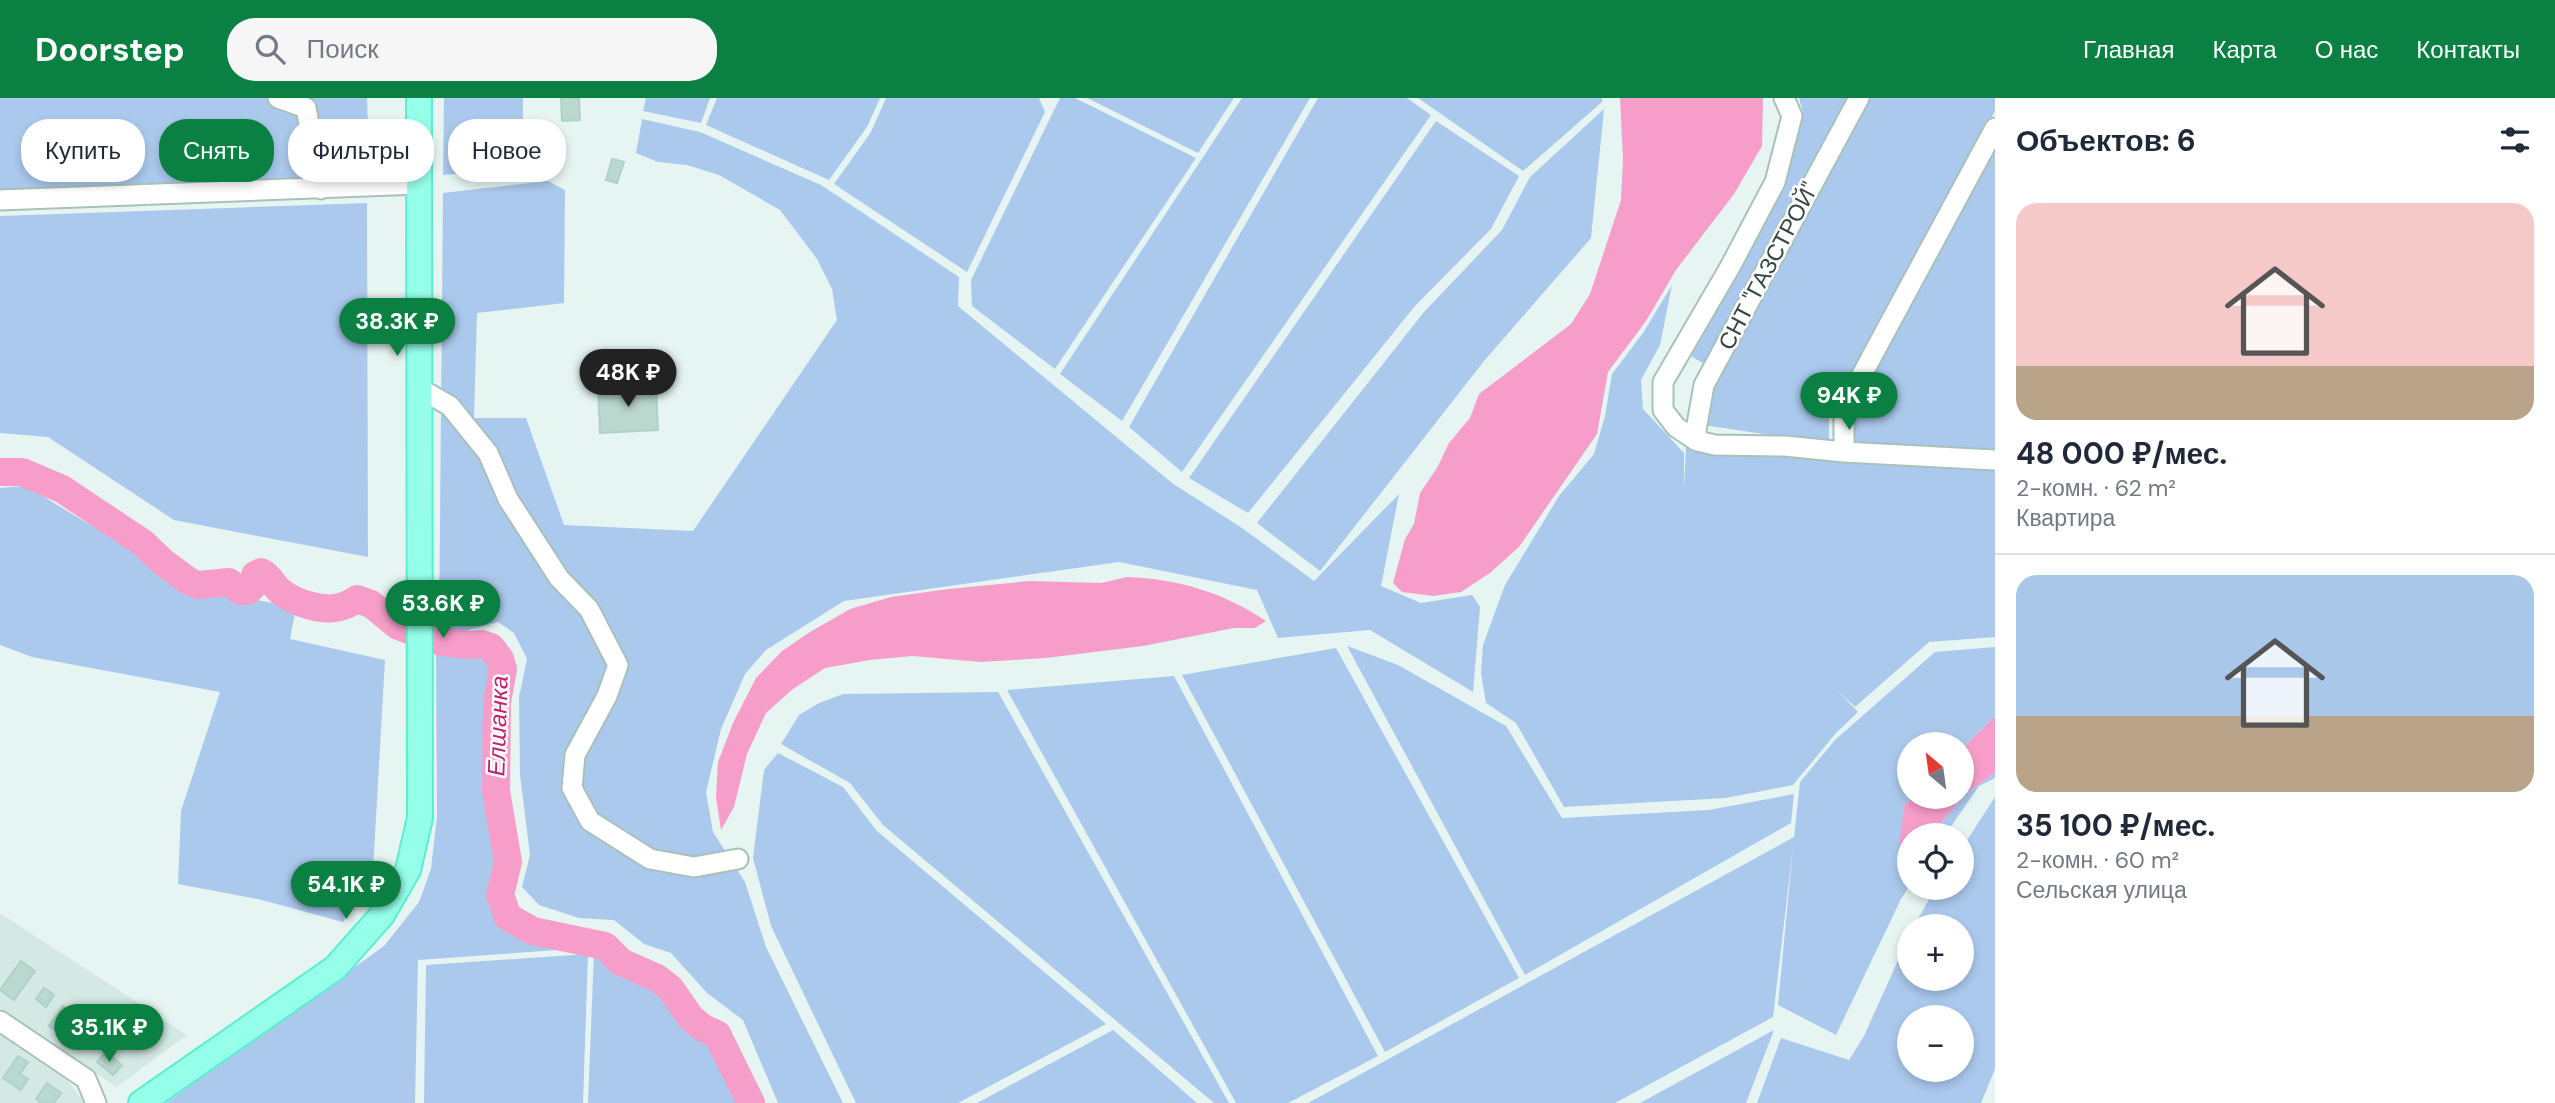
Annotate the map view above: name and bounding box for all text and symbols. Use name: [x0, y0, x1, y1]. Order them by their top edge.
search box: [227, 18, 717, 81]
text: Doorstep: [35, 28, 185, 71]
icon: search: [251, 30, 289, 68]
text: Поиск: [307, 32, 379, 66]
text: Главная: [2083, 34, 2174, 65]
text: Карта: [2212, 34, 2277, 65]
text: О нас: [2315, 34, 2378, 65]
text: Контакты: [2416, 34, 2520, 65]
chip: Купить: [21, 119, 145, 182]
chip: Снять: [159, 119, 274, 182]
chip: Фильтры: [288, 119, 434, 182]
chip: Новое: [448, 119, 566, 182]
text: Объектов: 6: [2016, 121, 2196, 160]
icon: filters: [2496, 121, 2534, 159]
street label: СНТ "ГАЗСТРОЙ": [1711, 177, 1825, 355]
icon: home: [2212, 248, 2338, 374]
pin: 38.3K ₽: [332, 299, 462, 358]
text: 38.3K ₽: [355, 306, 439, 336]
pin: 48K ₽: [579, 350, 677, 409]
text: 48K ₽: [596, 357, 660, 387]
pin: 94K ₽: [1800, 372, 1898, 432]
text: 94K ₽: [1816, 380, 1882, 410]
text: 48 000 ₽/мес.: [2016, 434, 2227, 473]
text: 2-комн. · 62 m²: [2016, 473, 2176, 503]
text: Квартира: [2016, 503, 2115, 533]
pin: 53.6K ₽: [378, 580, 508, 640]
text: 53.6K ₽: [401, 588, 485, 618]
icon: home: [2212, 620, 2338, 746]
water label: Елшанка: [480, 675, 515, 777]
north arrow: [1897, 732, 1974, 808]
map controls: [1897, 732, 1974, 1082]
text: 35 100 ₽/мес.: [2016, 806, 2215, 845]
button: locate: [1897, 823, 1974, 900]
text: 2-комн. · 60 m²: [2016, 845, 2179, 875]
pin: 54.1K ₽: [281, 862, 411, 921]
text: 54.1K ₽: [307, 869, 385, 899]
text: Сельская улица: [2016, 875, 2187, 905]
button: +: [1897, 914, 1974, 991]
pin: 35.1K ₽: [44, 1004, 174, 1064]
button: −: [1897, 1005, 1974, 1082]
text: 35.1K ₽: [70, 1012, 148, 1042]

